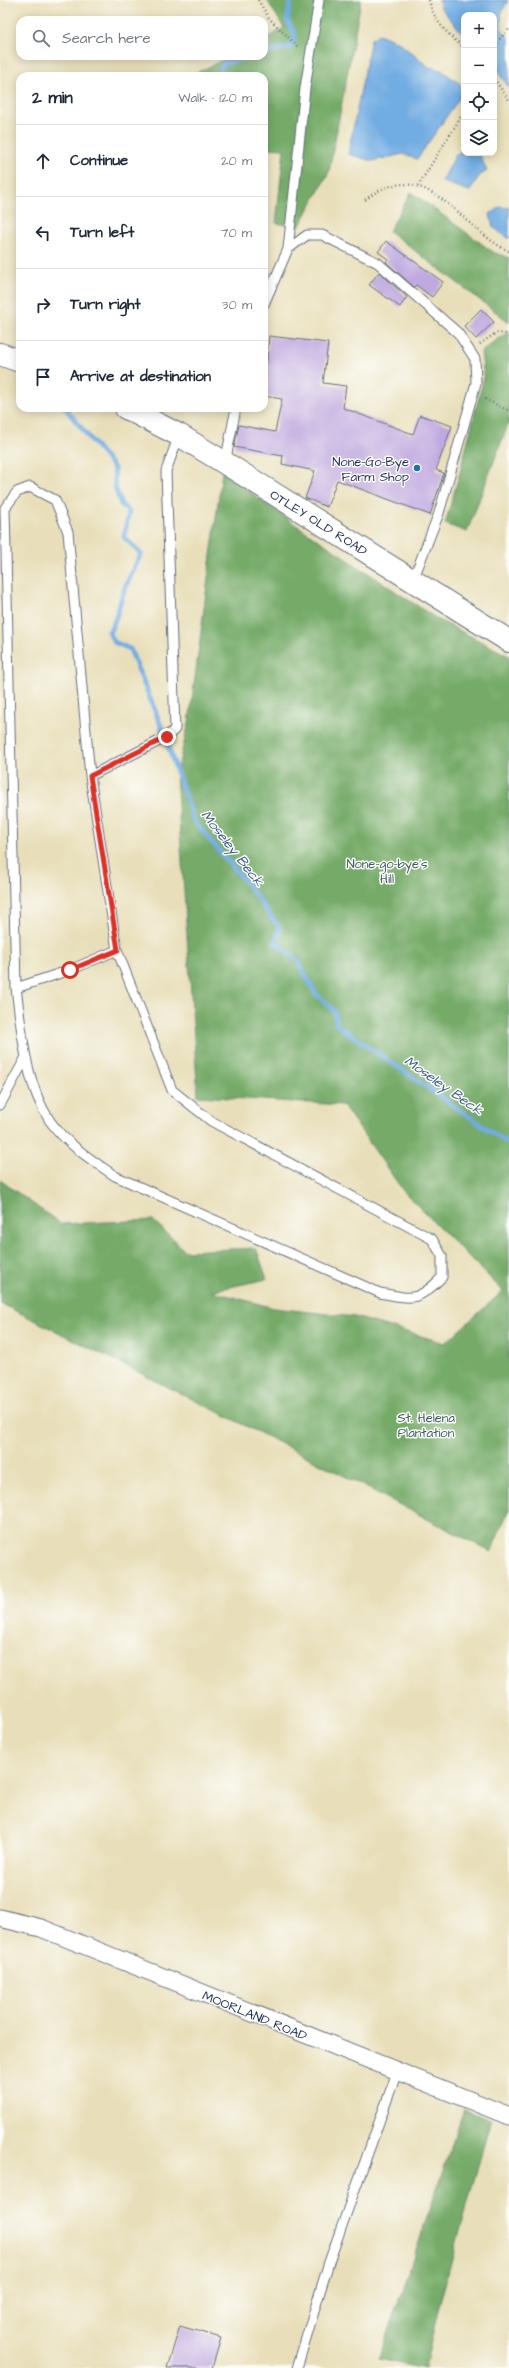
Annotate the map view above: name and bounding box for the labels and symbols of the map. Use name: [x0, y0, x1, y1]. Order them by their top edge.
place label: None-Go-Bye Farm Shop: [332, 453, 409, 486]
marker: None-Go-Bye Farm Shop: [412, 463, 422, 473]
street label: OTLEY OLD ROAD: [266, 486, 371, 560]
route end: [158, 728, 176, 746]
water label: Moseley Beck: [196, 806, 269, 891]
park label: None-go-bye's Hill: [346, 855, 428, 888]
route start: [61, 961, 79, 979]
water label: Moseley Beck: [400, 1051, 487, 1121]
park label: St. Helena Plantation: [397, 1409, 455, 1442]
street label: MOORLAND ROAD: [200, 1987, 310, 2045]

